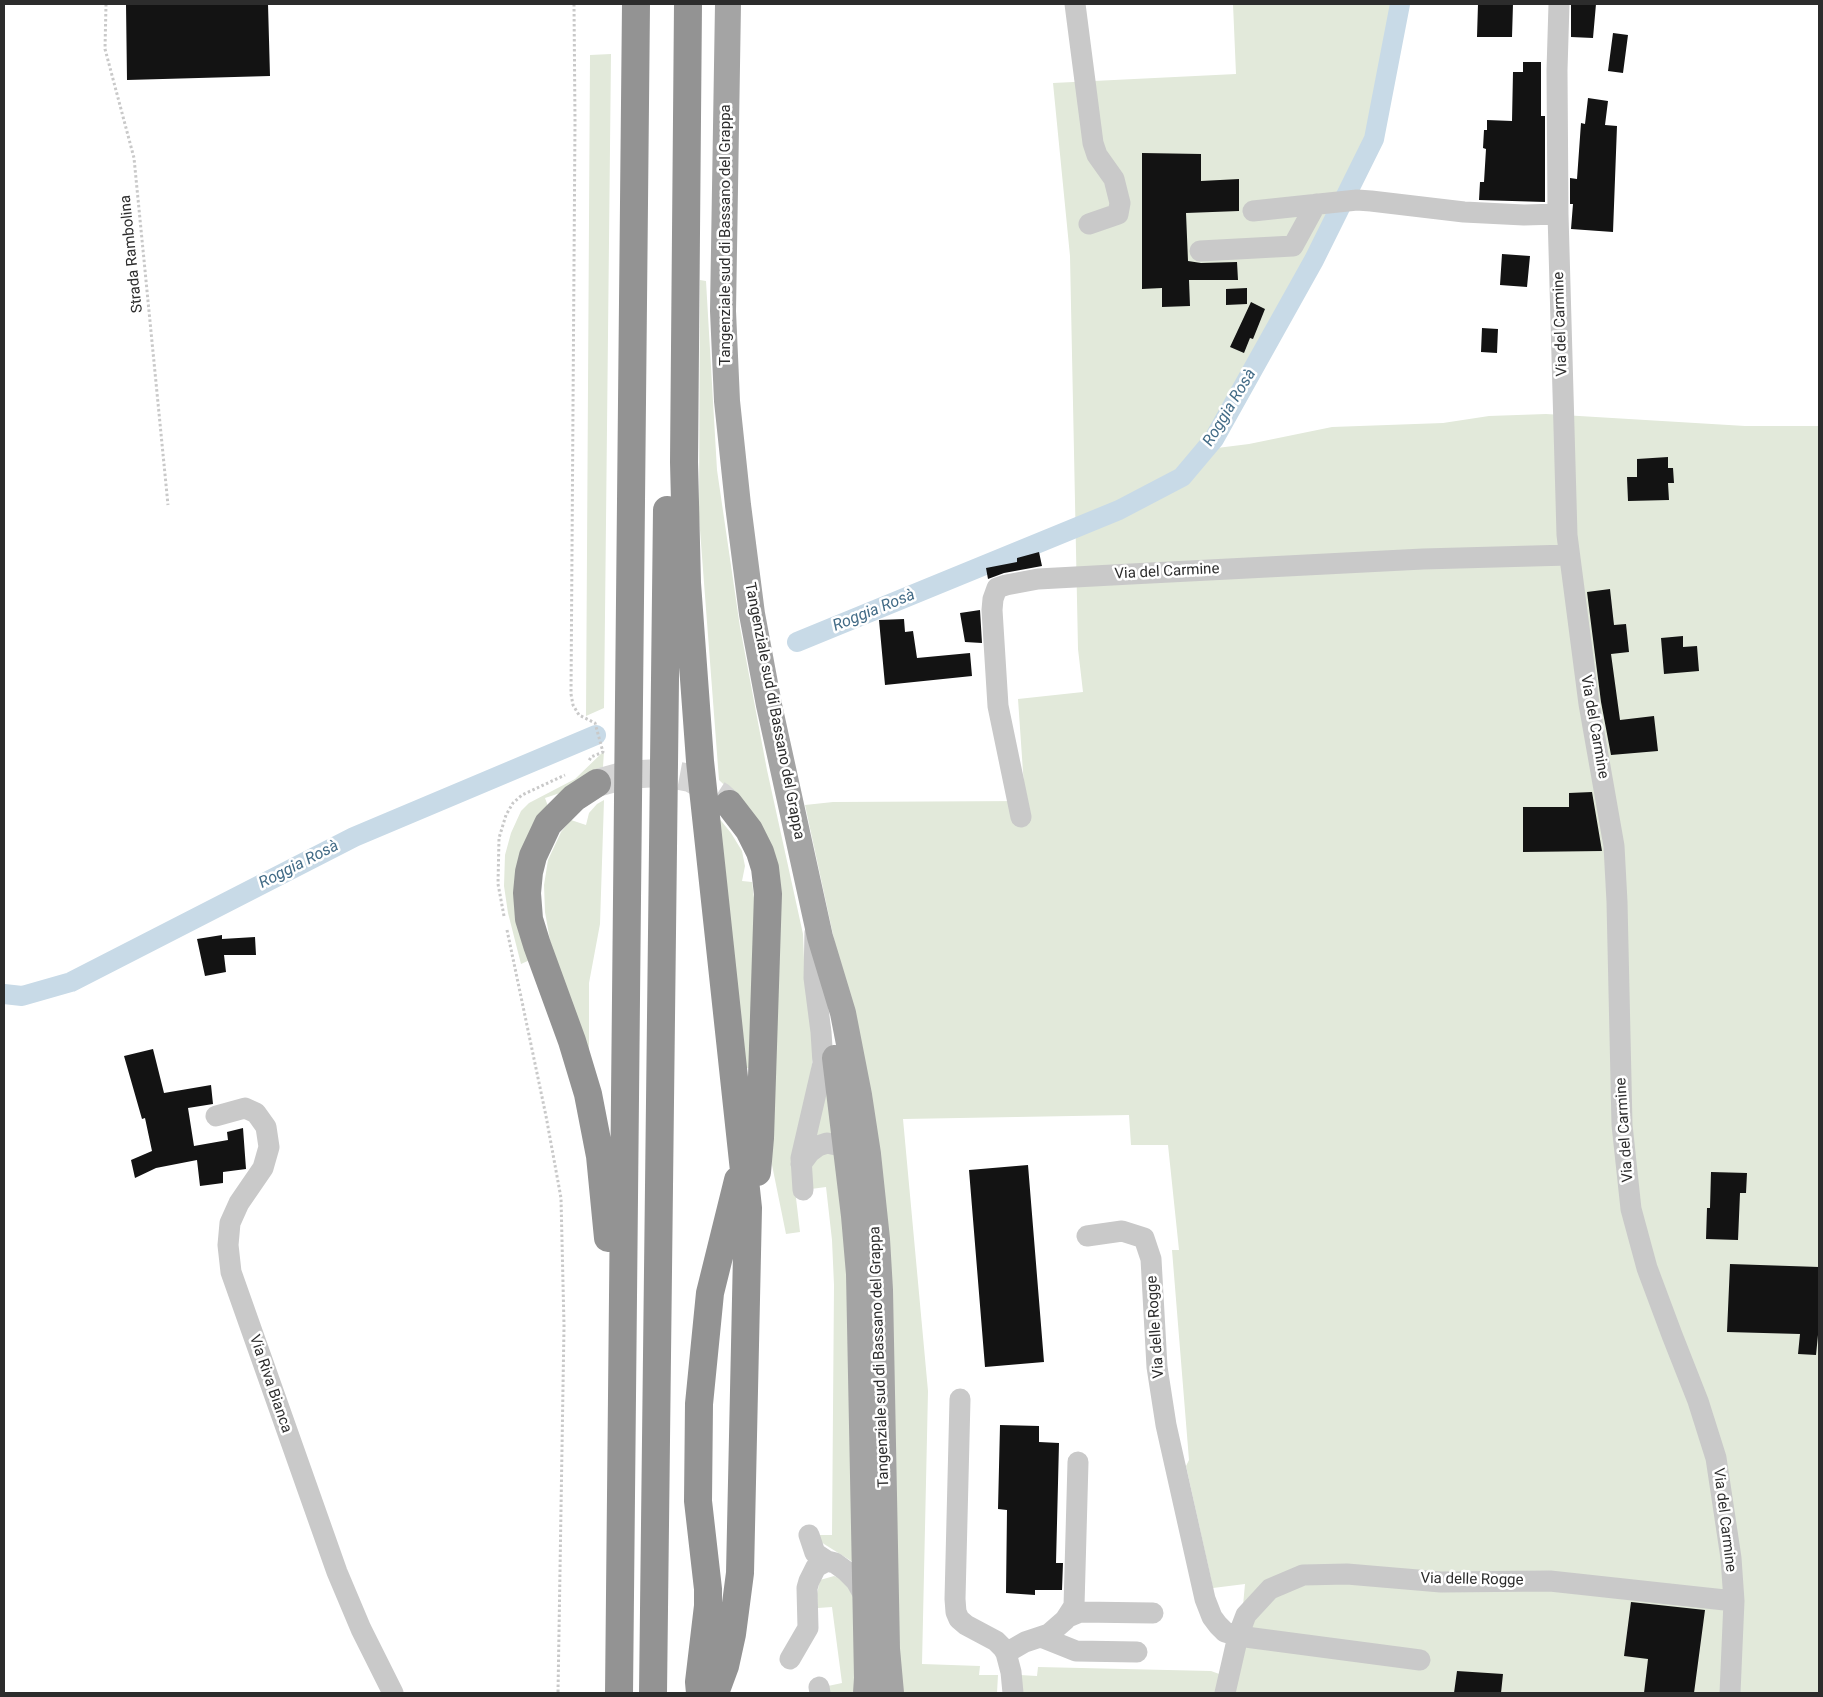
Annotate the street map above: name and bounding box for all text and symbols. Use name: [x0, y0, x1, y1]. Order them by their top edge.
street label: Tangenziale sud di Bassano del Grappa: [717, 104, 735, 366]
street label: Strada Rambolina: [117, 194, 147, 314]
street label: Via del Carmine: [1550, 271, 1572, 377]
water label: Roggia Rosà: [1199, 366, 1261, 450]
street label: Via del Carmine: [1114, 560, 1220, 584]
street label: Tangenziale sud di Bassano del Grappa: [740, 581, 808, 841]
water label: Roggia Rosà: [830, 586, 918, 636]
street label: Via del Carmine: [1576, 674, 1612, 780]
water label: Roggia Rosà: [256, 837, 342, 893]
street label: Via del Carmine: [1612, 1077, 1638, 1183]
street label: Tangenziale sud di Bassano del Grappa: [866, 1226, 894, 1488]
street label: Via delle Rogge: [1143, 1275, 1169, 1379]
street label: Via Riva Bianca: [245, 1333, 295, 1435]
street label: Via del Carmine: [1709, 1467, 1739, 1573]
street label: Via delle Rogge: [1420, 1570, 1524, 1590]

